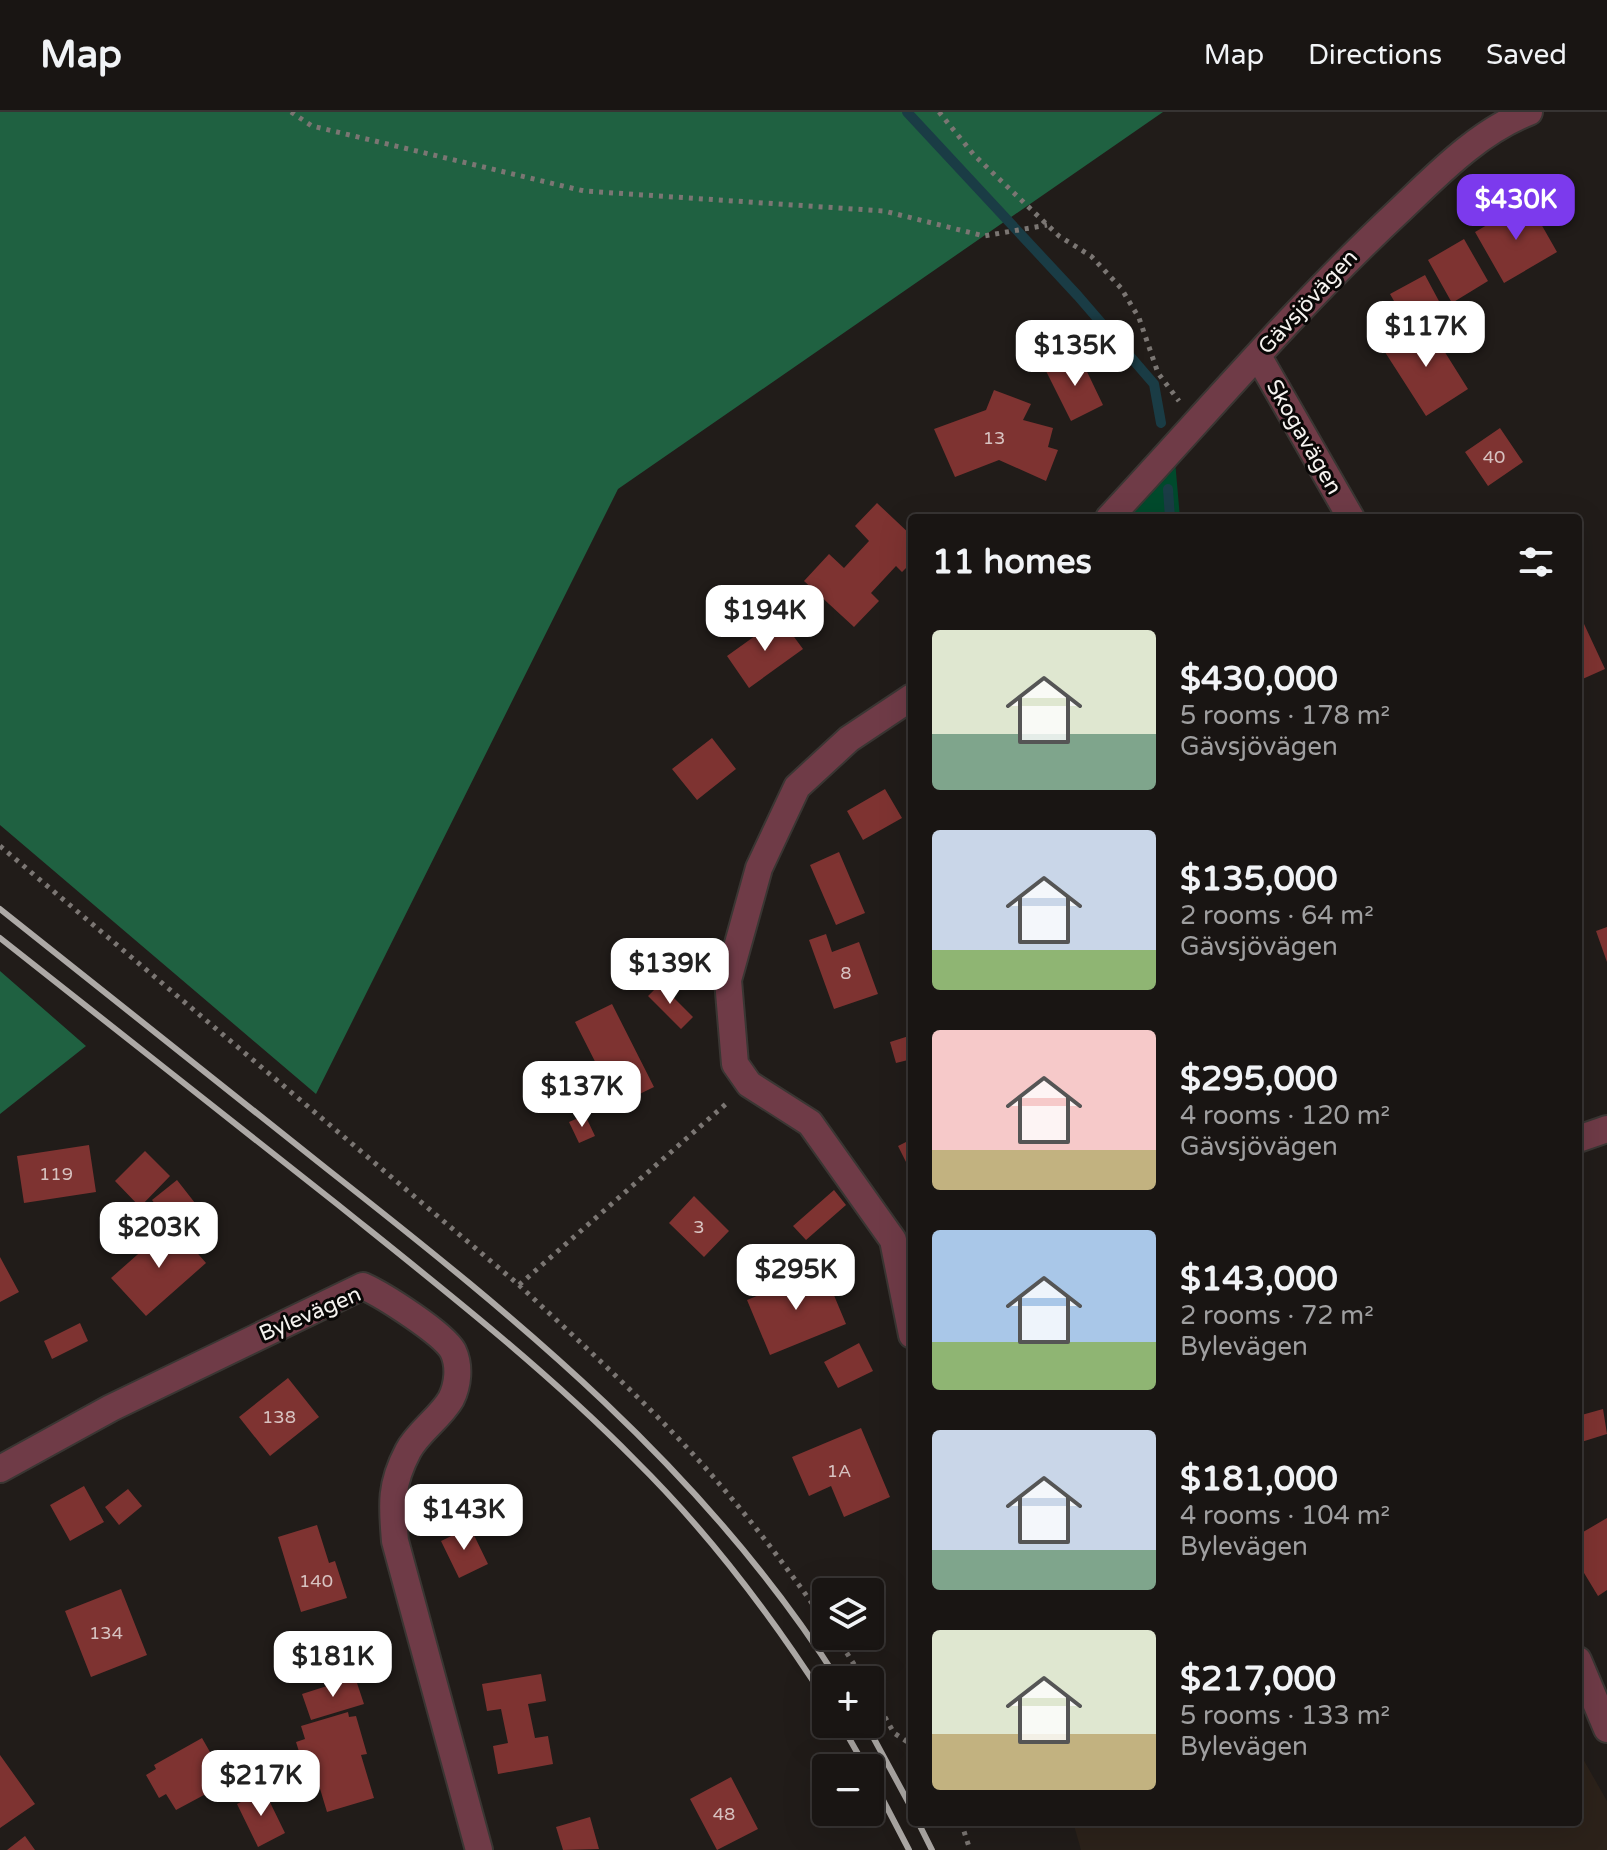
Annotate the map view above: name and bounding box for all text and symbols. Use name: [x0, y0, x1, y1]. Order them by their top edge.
text: Map: [40, 32, 122, 78]
text: Map: [1204, 38, 1264, 72]
text: Directions: [1308, 38, 1442, 72]
text: Saved: [1486, 38, 1567, 72]
pin: $430K: [1460, 174, 1572, 242]
text: $430K: [1475, 184, 1557, 215]
street label: Gävsjövägen: [1253, 244, 1363, 360]
pin: $117K: [1370, 301, 1482, 369]
text: $117K: [1385, 311, 1467, 342]
pin: $135K: [1019, 320, 1131, 388]
text: $135K: [1034, 330, 1116, 361]
street label: Skogavägen: [1261, 375, 1347, 499]
house number: 13: [983, 427, 1005, 449]
house number: 40: [1483, 446, 1505, 468]
icon: filters: [1514, 540, 1558, 584]
text: 11 homes: [932, 542, 1092, 583]
pin: $194K: [709, 585, 821, 653]
text: $194K: [724, 595, 806, 626]
text: $430,000: [1180, 659, 1338, 700]
icon: home: [996, 662, 1092, 758]
text: 5 rooms · 178 m²: [1180, 700, 1390, 731]
text: Gävsjövägen: [1180, 731, 1338, 762]
text: $135,000: [1180, 859, 1338, 900]
icon: home: [996, 862, 1092, 958]
text: 2 rooms · 64 m²: [1180, 900, 1374, 931]
text: Gävsjövägen: [1180, 931, 1338, 962]
pin: $139K: [614, 938, 726, 1006]
text: $139K: [629, 948, 711, 979]
house number: 8: [840, 962, 852, 984]
text: $295,000: [1180, 1059, 1338, 1100]
pin: $137K: [526, 1061, 638, 1129]
icon: home: [996, 1062, 1092, 1158]
text: $137K: [541, 1071, 623, 1102]
text: 4 rooms · 120 m²: [1180, 1100, 1390, 1131]
text: Gävsjövägen: [1180, 1131, 1338, 1162]
house number: 119: [39, 1163, 73, 1185]
pin: $203K: [103, 1202, 215, 1270]
text: $203K: [118, 1212, 200, 1243]
house number: 3: [693, 1216, 705, 1238]
pin: $295K: [740, 1244, 852, 1312]
text: $295K: [755, 1254, 837, 1285]
text: $143,000: [1180, 1259, 1338, 1300]
icon: home: [996, 1262, 1092, 1358]
street label: Bylevägen: [255, 1281, 365, 1347]
text: 2 rooms · 72 m²: [1180, 1300, 1374, 1331]
text: Bylevägen: [1180, 1331, 1308, 1362]
house number: 138: [262, 1406, 296, 1428]
text: $181,000: [1180, 1459, 1338, 1500]
house number: 1A: [827, 1460, 851, 1482]
icon: home: [996, 1462, 1092, 1558]
pin: $143K: [408, 1484, 520, 1552]
text: $143K: [423, 1494, 505, 1525]
text: 4 rooms · 104 m²: [1180, 1500, 1390, 1531]
text: Bylevägen: [1180, 1531, 1308, 1562]
house number: 140: [299, 1570, 333, 1592]
map controls: [812, 1578, 884, 1826]
button: layers: [812, 1578, 884, 1650]
house number: 134: [89, 1622, 123, 1644]
pin: $181K: [277, 1631, 389, 1699]
text: $181K: [292, 1641, 374, 1672]
text: $217,000: [1180, 1659, 1336, 1700]
icon: home: [996, 1662, 1092, 1758]
button: +: [812, 1666, 884, 1738]
text: 5 rooms · 133 m²: [1180, 1700, 1390, 1731]
text: Bylevägen: [1180, 1731, 1308, 1762]
pin: $217K: [205, 1750, 317, 1818]
button: −: [812, 1754, 884, 1826]
text: $217K: [220, 1760, 302, 1791]
house number: 48: [713, 1803, 735, 1825]

